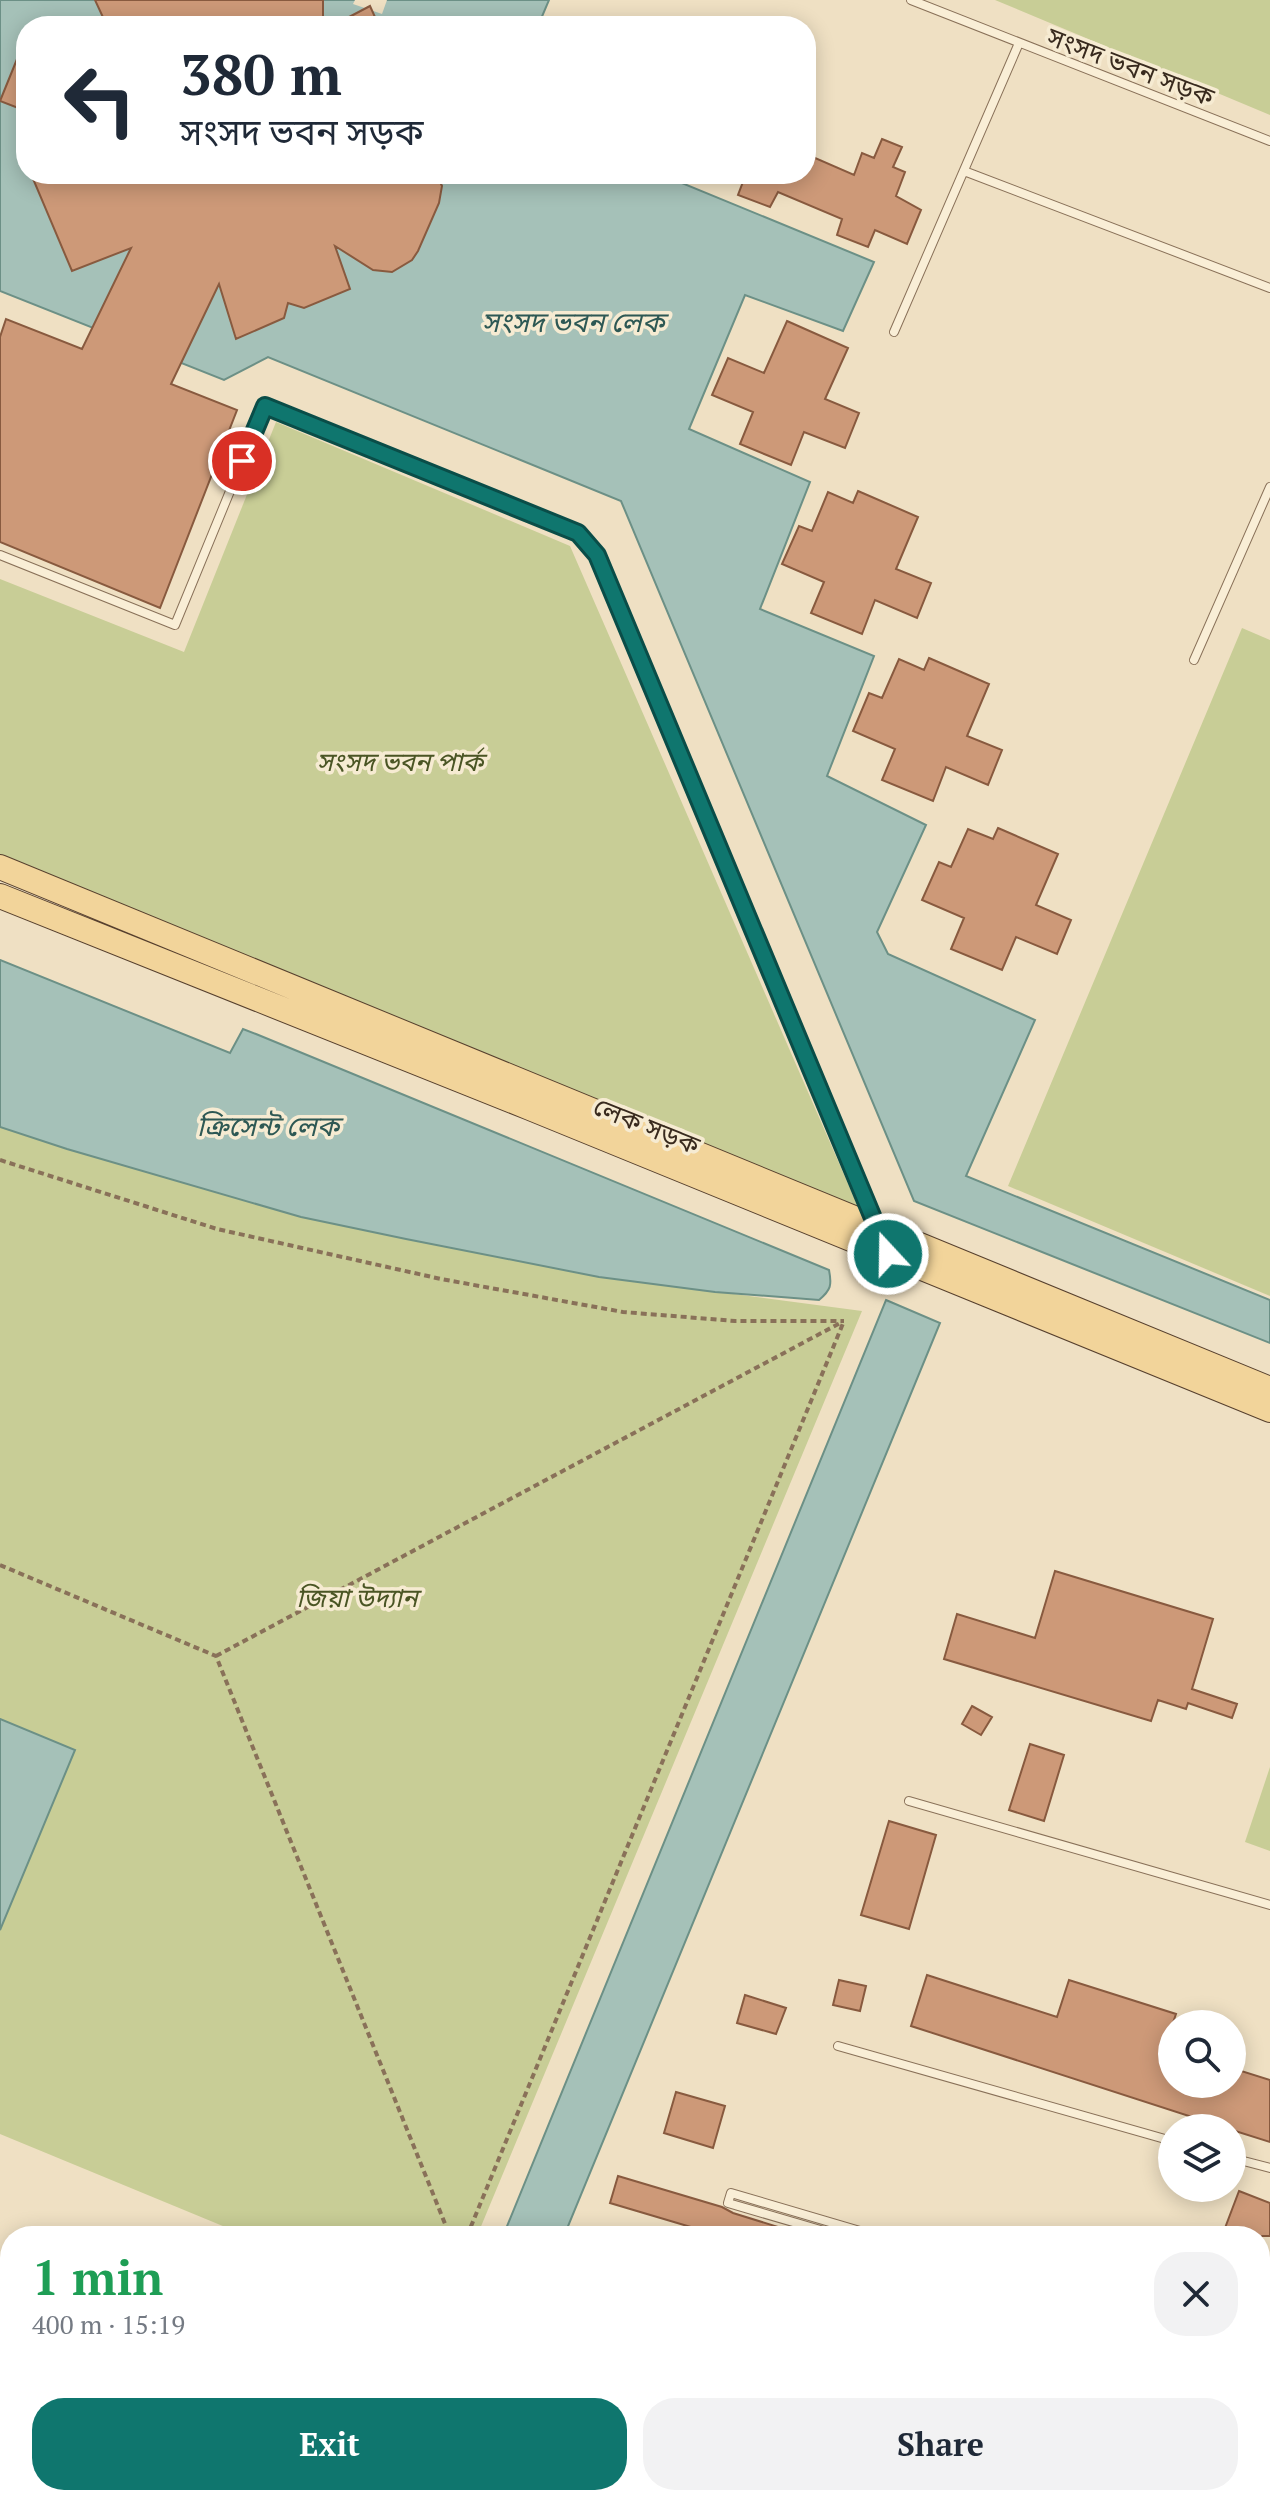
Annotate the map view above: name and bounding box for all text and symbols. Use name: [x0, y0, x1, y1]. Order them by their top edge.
street label: সংসদ ভবন সড়ক: [1042, 18, 1220, 114]
text: 380 m: [180, 37, 342, 111]
icon: left: [48, 48, 152, 152]
text: সংসদ ভবন সড়ক: [180, 108, 424, 155]
water label: সংসদ ভবন লেক: [482, 303, 670, 340]
pin: [208, 427, 276, 495]
icon: arrive: [220, 439, 264, 483]
park label: সংসদ ভবন পার্ক: [317, 744, 488, 778]
street label: লেক সড়ক: [589, 1088, 706, 1162]
water label: ক্রিসেন্ট লেক: [197, 1107, 345, 1144]
position arrow: [846, 1212, 930, 1296]
park label: জিয়া উদ্যান: [296, 1580, 422, 1614]
map controls: [1158, 2010, 1246, 2202]
button: search: [1158, 2010, 1246, 2098]
button: layers: [1158, 2114, 1246, 2202]
text: 1 min: [32, 2245, 163, 2309]
button: close: [1154, 2252, 1238, 2336]
text: 400 m · 15:19: [32, 2307, 185, 2341]
button: Exit: [32, 2398, 627, 2490]
button: Share: [643, 2398, 1238, 2490]

